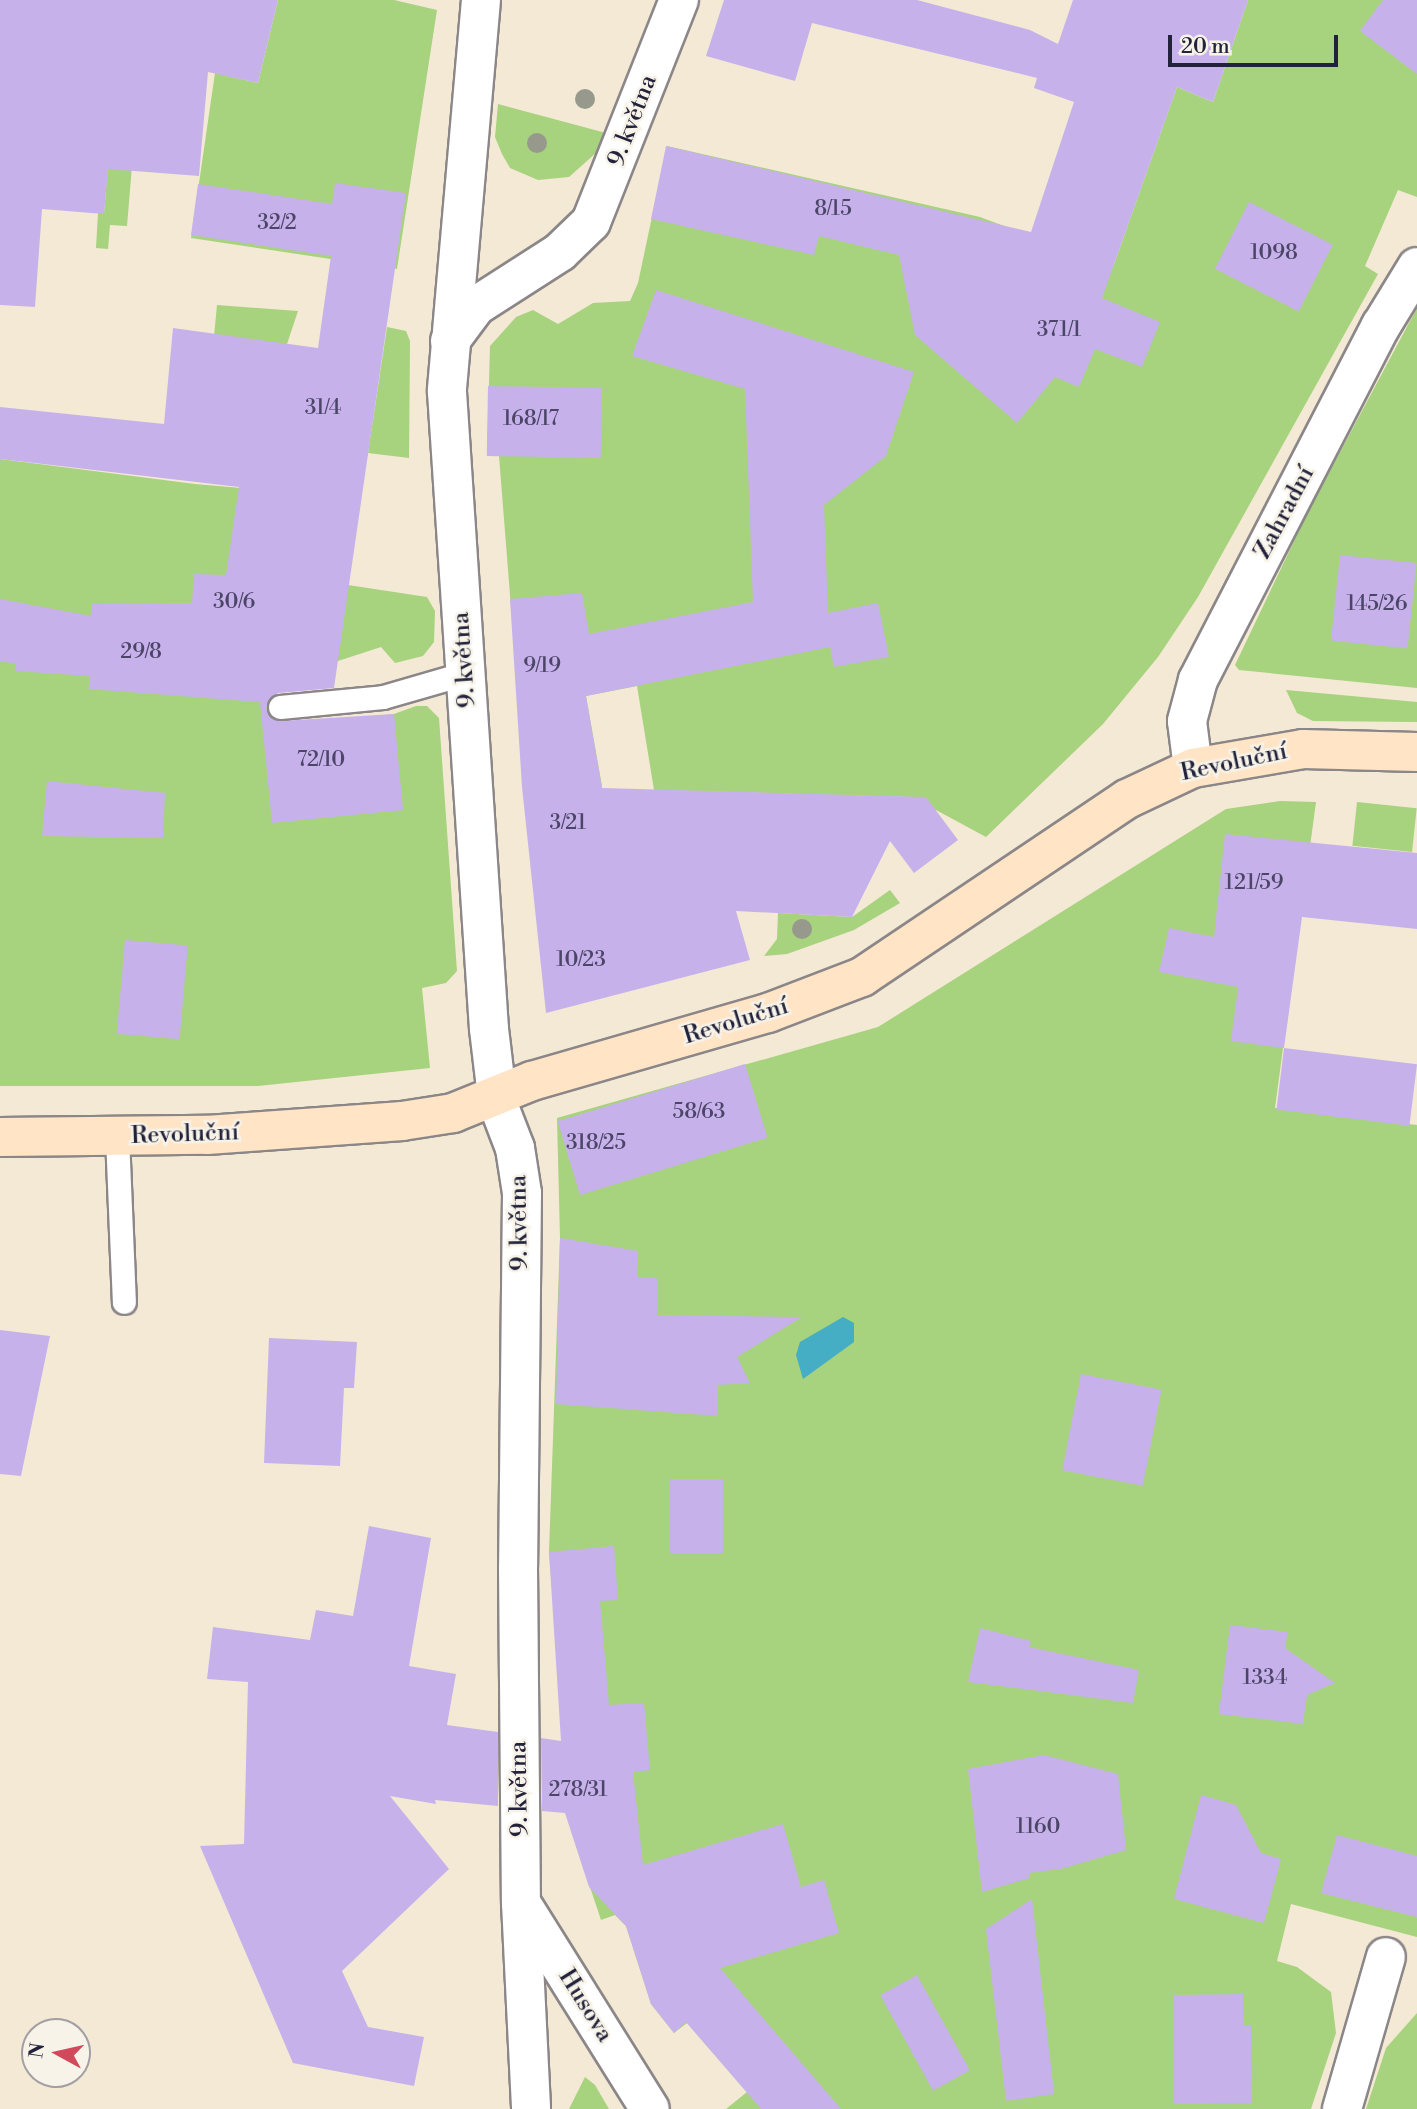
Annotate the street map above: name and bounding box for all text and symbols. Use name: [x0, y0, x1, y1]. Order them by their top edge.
scale bar: [1172, 21, 1342, 65]
text: 20 m: [1181, 34, 1230, 60]
street label: 9. května: [602, 71, 664, 171]
house number: 8/15: [814, 196, 852, 222]
house number: 32/2: [257, 210, 297, 236]
house number: 1098: [1250, 240, 1298, 266]
house number: 371/1: [1037, 317, 1081, 343]
house number: 31/4: [305, 395, 341, 421]
house number: 168/17: [503, 406, 559, 432]
street label: Zahradní: [1249, 462, 1321, 564]
house number: 30/6: [213, 589, 255, 615]
house number: 145/26: [1347, 591, 1407, 617]
street label: 9. května: [447, 611, 483, 709]
house number: 29/8: [120, 639, 162, 665]
house number: 9/19: [523, 653, 561, 679]
street label: Revoluční: [1178, 738, 1290, 788]
house number: 72/10: [297, 747, 345, 773]
house number: 3/21: [550, 810, 586, 836]
house number: 121/59: [1224, 870, 1284, 896]
house number: 10/23: [556, 947, 606, 973]
street label: Revoluční: [680, 992, 792, 1052]
house number: 58/63: [673, 1099, 725, 1125]
street label: Revoluční: [130, 1119, 240, 1151]
house number: 318/25: [566, 1130, 626, 1156]
street label: 9. května: [505, 1175, 535, 1271]
house number: 1334: [1242, 1665, 1288, 1691]
street label: 9. května: [505, 1741, 535, 1837]
house number: 278/31: [548, 1777, 608, 1803]
house number: 1160: [1016, 1814, 1060, 1840]
street label: Husova: [551, 1964, 619, 2048]
north arrow: [21, 2018, 91, 2088]
text: N: [24, 2041, 50, 2059]

